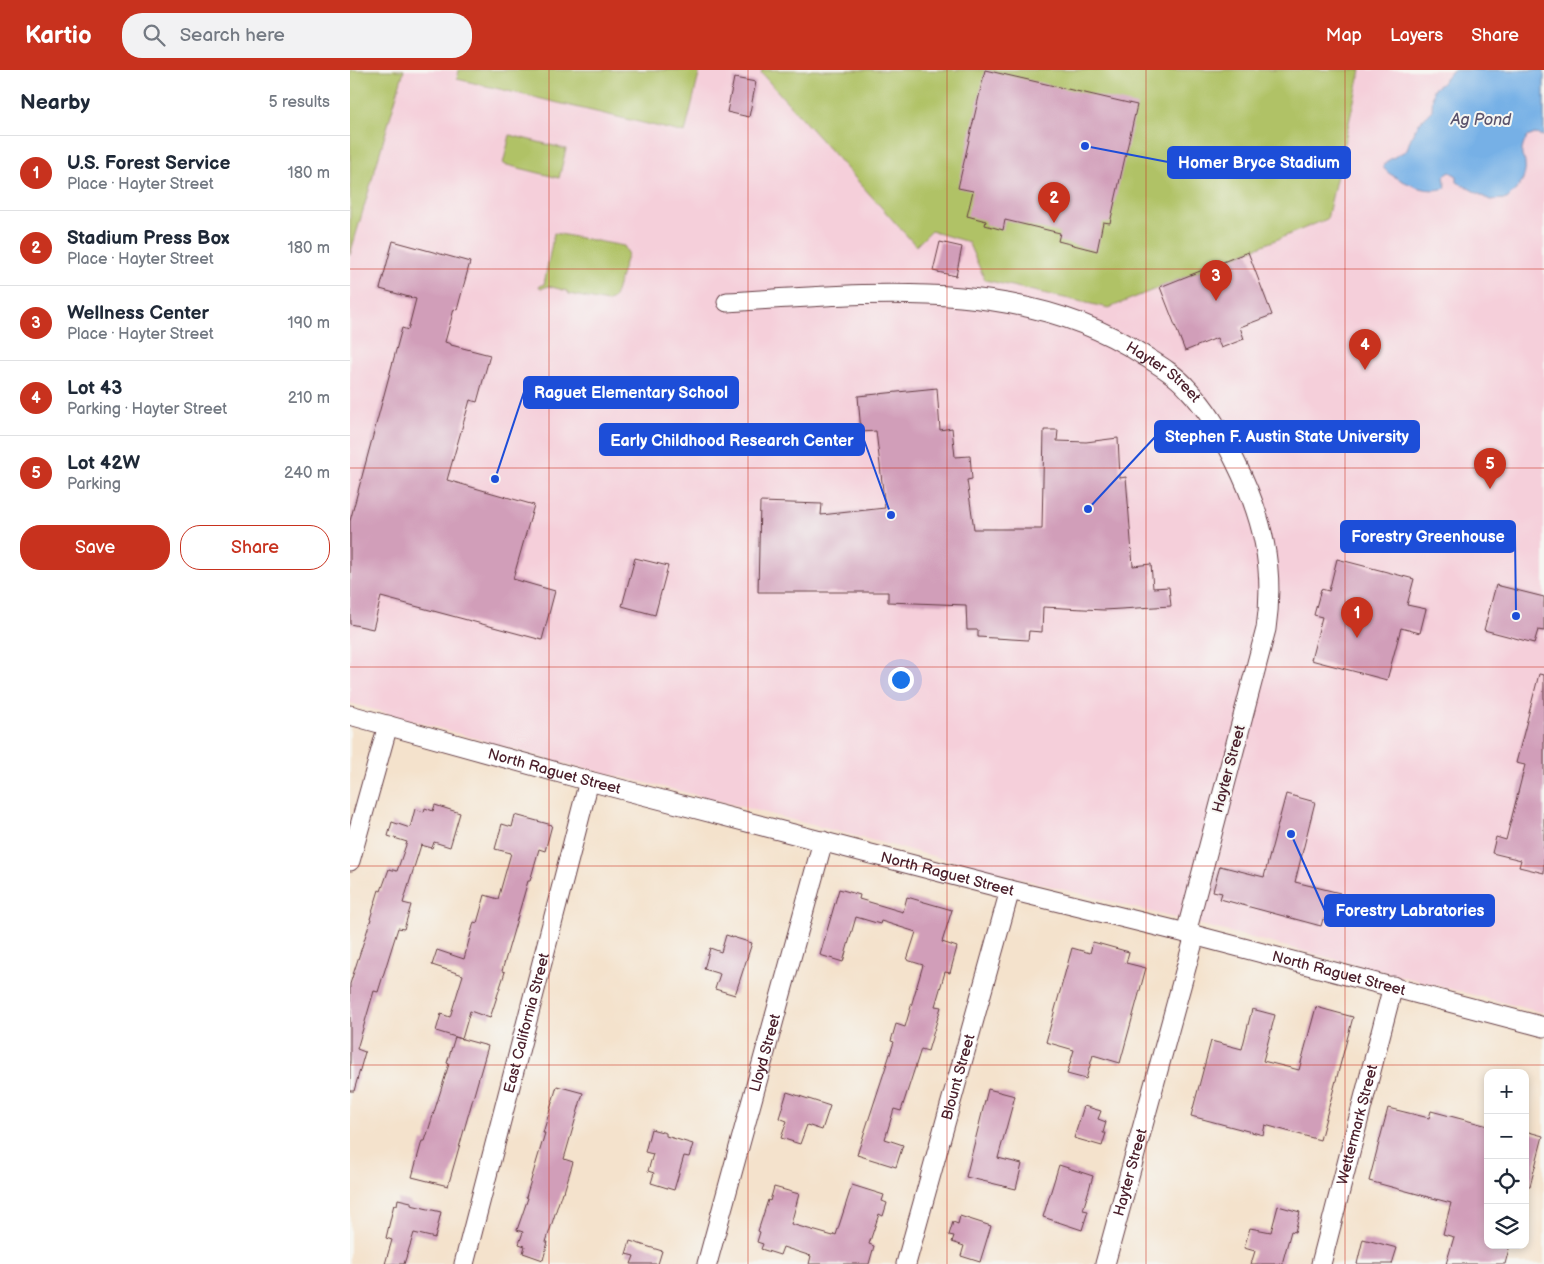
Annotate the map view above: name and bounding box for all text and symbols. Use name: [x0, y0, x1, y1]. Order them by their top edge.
search box: [122, 13, 472, 58]
text: Kartio: [25, 21, 92, 50]
icon: search: [140, 21, 168, 49]
text: Search here: [180, 24, 285, 47]
text: Map: [1326, 25, 1362, 46]
text: Layers: [1390, 25, 1443, 46]
text: Share: [1471, 25, 1519, 46]
text: Nearby: [20, 90, 90, 115]
text: 5 results: [268, 93, 330, 112]
water label: Ag Pond: [1450, 111, 1512, 130]
callout: Homer Bryce Stadium: [1168, 147, 1350, 178]
text: U.S. Forest Service: [67, 152, 230, 175]
text: Homer Bryce Stadium: [1178, 154, 1340, 173]
text: 1: [33, 164, 39, 183]
text: 180 m: [288, 164, 330, 183]
text: Place · Hayter Street: [67, 175, 214, 194]
pin: 2: [1038, 182, 1070, 223]
text: Stadium Press Box: [67, 227, 229, 250]
text: 2: [31, 239, 41, 258]
text: 180 m: [288, 239, 330, 258]
text: Place · Hayter Street: [67, 250, 214, 269]
pin: 3: [1200, 260, 1232, 301]
text: Wellness Center: [67, 302, 209, 325]
text: 3: [31, 314, 41, 333]
text: 190 m: [288, 314, 330, 333]
text: Place · Hayter Street: [67, 325, 214, 344]
pin: 4: [1349, 329, 1381, 370]
street label: Hayter Street: [1123, 337, 1205, 407]
text: Lot 43: [67, 377, 122, 400]
callout: Raguet Elementary School: [524, 377, 738, 408]
text: Raguet Elementary School: [534, 384, 728, 403]
text: 4: [31, 389, 41, 408]
text: 210 m: [288, 389, 330, 408]
text: Parking · Hayter Street: [67, 400, 227, 419]
callout: Stephen F. Austin State University: [1155, 421, 1419, 452]
callout: Early Childhood Research Center: [600, 424, 864, 455]
text: Stephen F. Austin State University: [1165, 428, 1410, 447]
text: Early Childhood Research Center: [610, 432, 854, 451]
pin: 5: [1474, 448, 1506, 489]
text: Lot 42W: [67, 452, 140, 475]
text: 5: [31, 464, 41, 483]
text: 240 m: [284, 464, 330, 483]
text: Parking: [67, 475, 121, 494]
callout: Forestry Greenhouse: [1341, 521, 1515, 552]
button: Save: [20, 525, 170, 570]
button: Share: [180, 525, 330, 570]
text: Forestry Greenhouse: [1351, 528, 1505, 547]
pin: 1: [1341, 597, 1373, 638]
your location: [888, 667, 914, 693]
street label: Hayter Street: [1208, 723, 1250, 815]
street label: North Raguet Street: [486, 744, 623, 798]
street label: North Raguet Street: [879, 847, 1016, 900]
callout: Forestry Labratories: [1325, 895, 1494, 926]
text: Forestry Labratories: [1336, 902, 1485, 921]
street label: North Raguet Street: [1270, 947, 1408, 1000]
street label: East California Street: [499, 950, 554, 1095]
street label: Lloyd Street: [745, 1011, 785, 1094]
street label: Blount Street: [937, 1032, 979, 1122]
street label: Wettermark Street: [1332, 1062, 1382, 1187]
map controls: [1484, 1069, 1529, 1249]
button: +: [1484, 1069, 1529, 1114]
button: −: [1484, 1114, 1529, 1159]
street label: Hayter Street: [1109, 1126, 1151, 1218]
button: locate: [1484, 1159, 1529, 1204]
button: layers: [1484, 1204, 1529, 1249]

